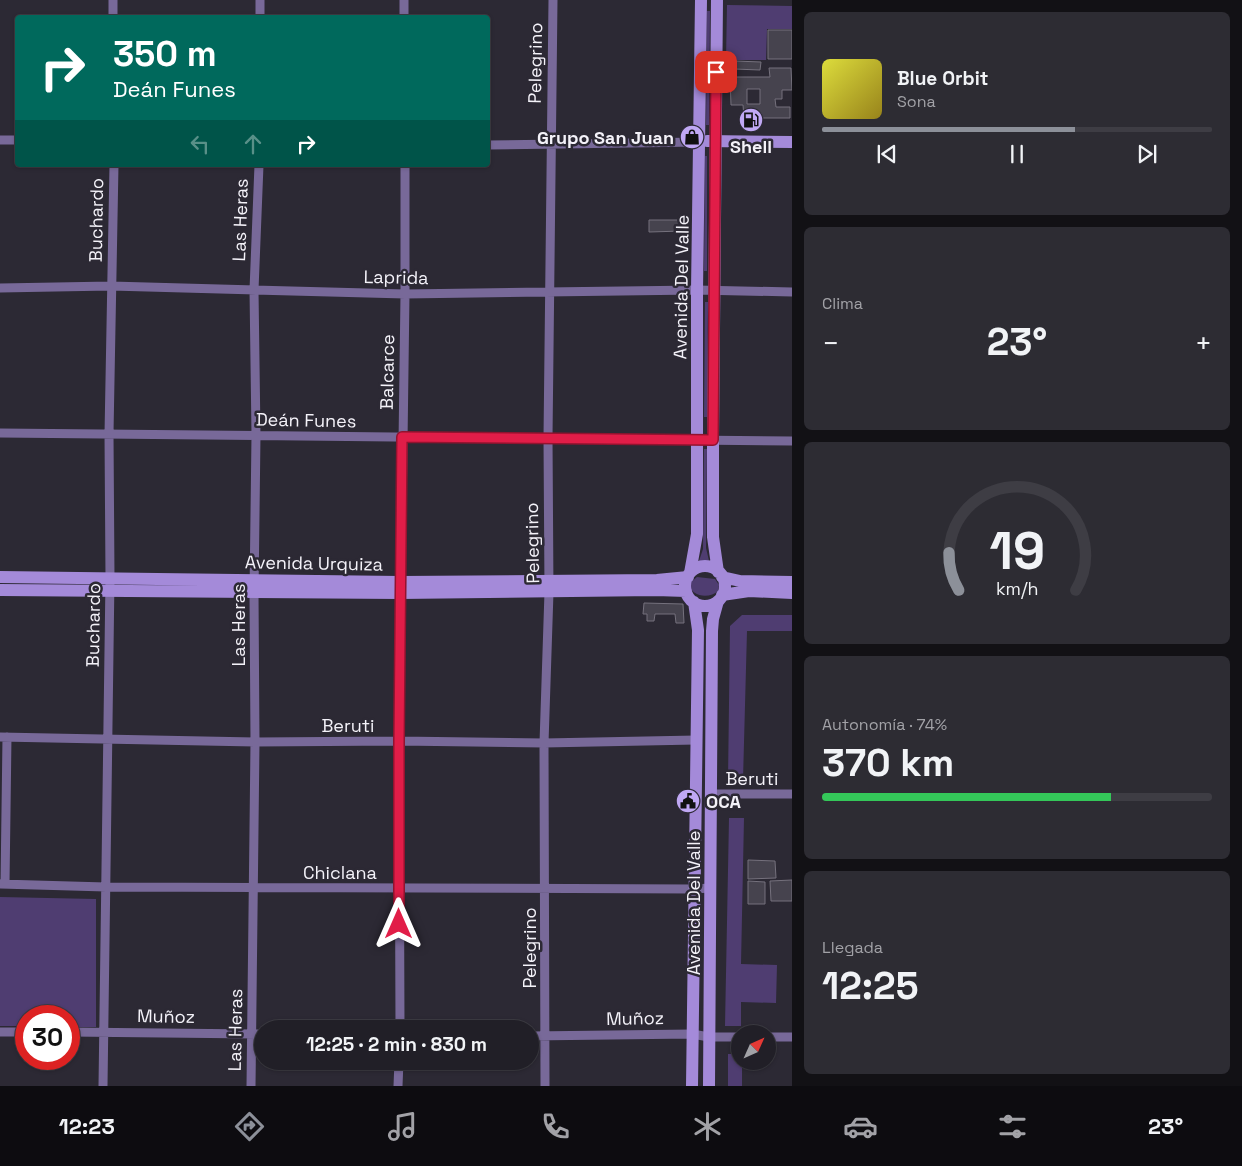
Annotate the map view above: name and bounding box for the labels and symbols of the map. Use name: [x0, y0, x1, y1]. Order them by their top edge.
street label: Pelegrino: [523, 22, 547, 104]
pin: [695, 51, 737, 93]
fuel station icon: Shell: [738, 107, 764, 133]
shop icon: Grupo San Juan: [679, 124, 705, 150]
place label: Grupo San Juan: [537, 126, 674, 149]
place label: Shell: [730, 135, 772, 158]
street label: Buchardo: [84, 178, 108, 262]
street label: Las Heras: [227, 178, 253, 262]
street label: Avenida Del Valle: [668, 214, 694, 360]
street label: Laprida: [363, 265, 429, 289]
street label: Balcarce: [375, 334, 399, 410]
street label: Deán Funes: [256, 408, 356, 432]
street label: Pelegrino: [520, 502, 544, 584]
street label: Avenida Urquiza: [245, 550, 383, 576]
street label: Buchardo: [81, 583, 105, 667]
street label: Las Heras: [227, 584, 250, 666]
street label: Beruti: [321, 714, 375, 737]
street label: Beruti: [725, 767, 779, 790]
public building icon: OCA: [675, 788, 701, 814]
place label: OCA: [706, 790, 742, 813]
street label: Avenida Del Valle: [682, 831, 705, 975]
street label: Chiclana: [303, 861, 377, 884]
position arrow: [372, 897, 424, 949]
street label: Pelegrino: [518, 907, 541, 989]
street label: Las Heras: [223, 988, 247, 1072]
street label: Muñoz: [137, 1004, 195, 1028]
speed limit sign: 30: [15, 1005, 80, 1070]
street label: Muñoz: [606, 1006, 664, 1030]
north arrow: [731, 1025, 776, 1070]

